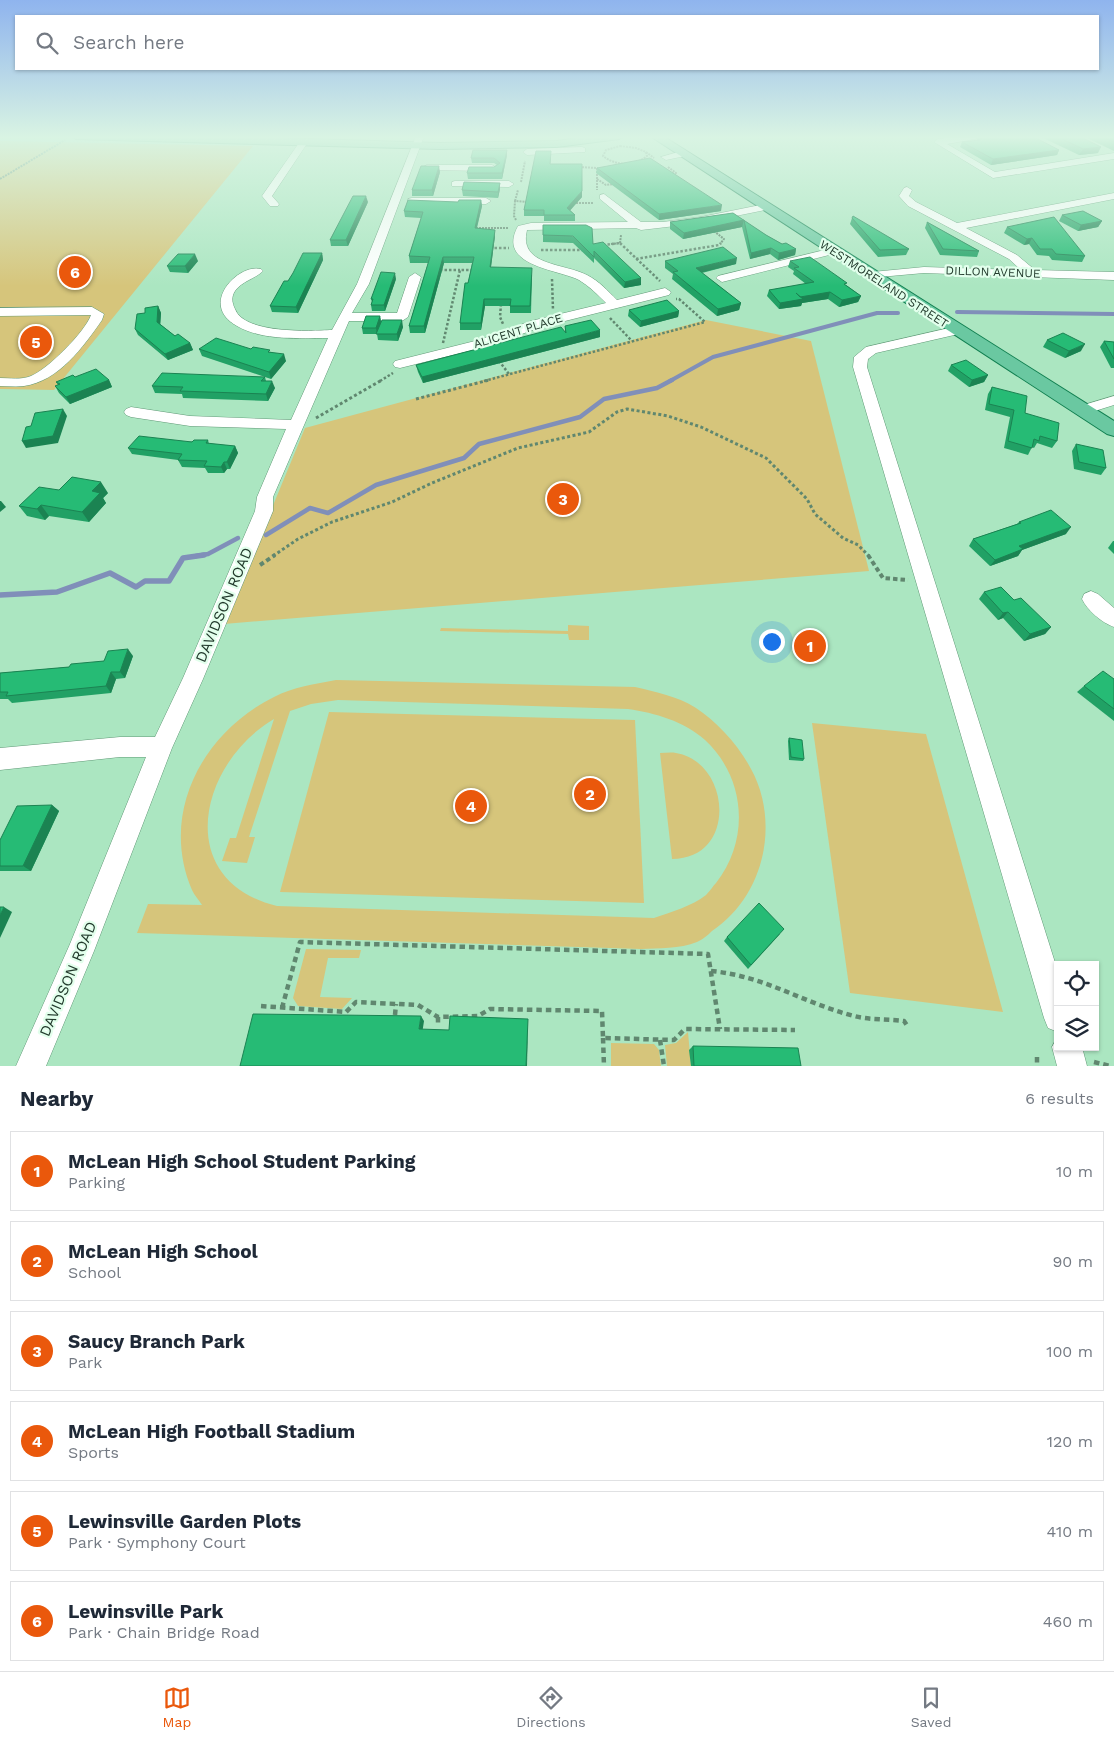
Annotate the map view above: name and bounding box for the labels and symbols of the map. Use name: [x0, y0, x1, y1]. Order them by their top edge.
street label: WESTMORELAND STREET: [817, 237, 951, 331]
pin: 6: [59, 253, 91, 291]
street label: DILLON AVENUE: [945, 263, 1041, 281]
street label: ALICENT PLACE: [472, 311, 565, 351]
pin: 5: [20, 323, 52, 361]
pin: 3: [547, 480, 579, 518]
street label: DAVIDSON ROAD: [192, 545, 256, 665]
pin: 1: [794, 627, 826, 665]
your location: [759, 629, 785, 655]
pin: 2: [574, 775, 606, 813]
pin: 4: [455, 787, 487, 825]
street label: DAVIDSON ROAD: [36, 919, 100, 1039]

